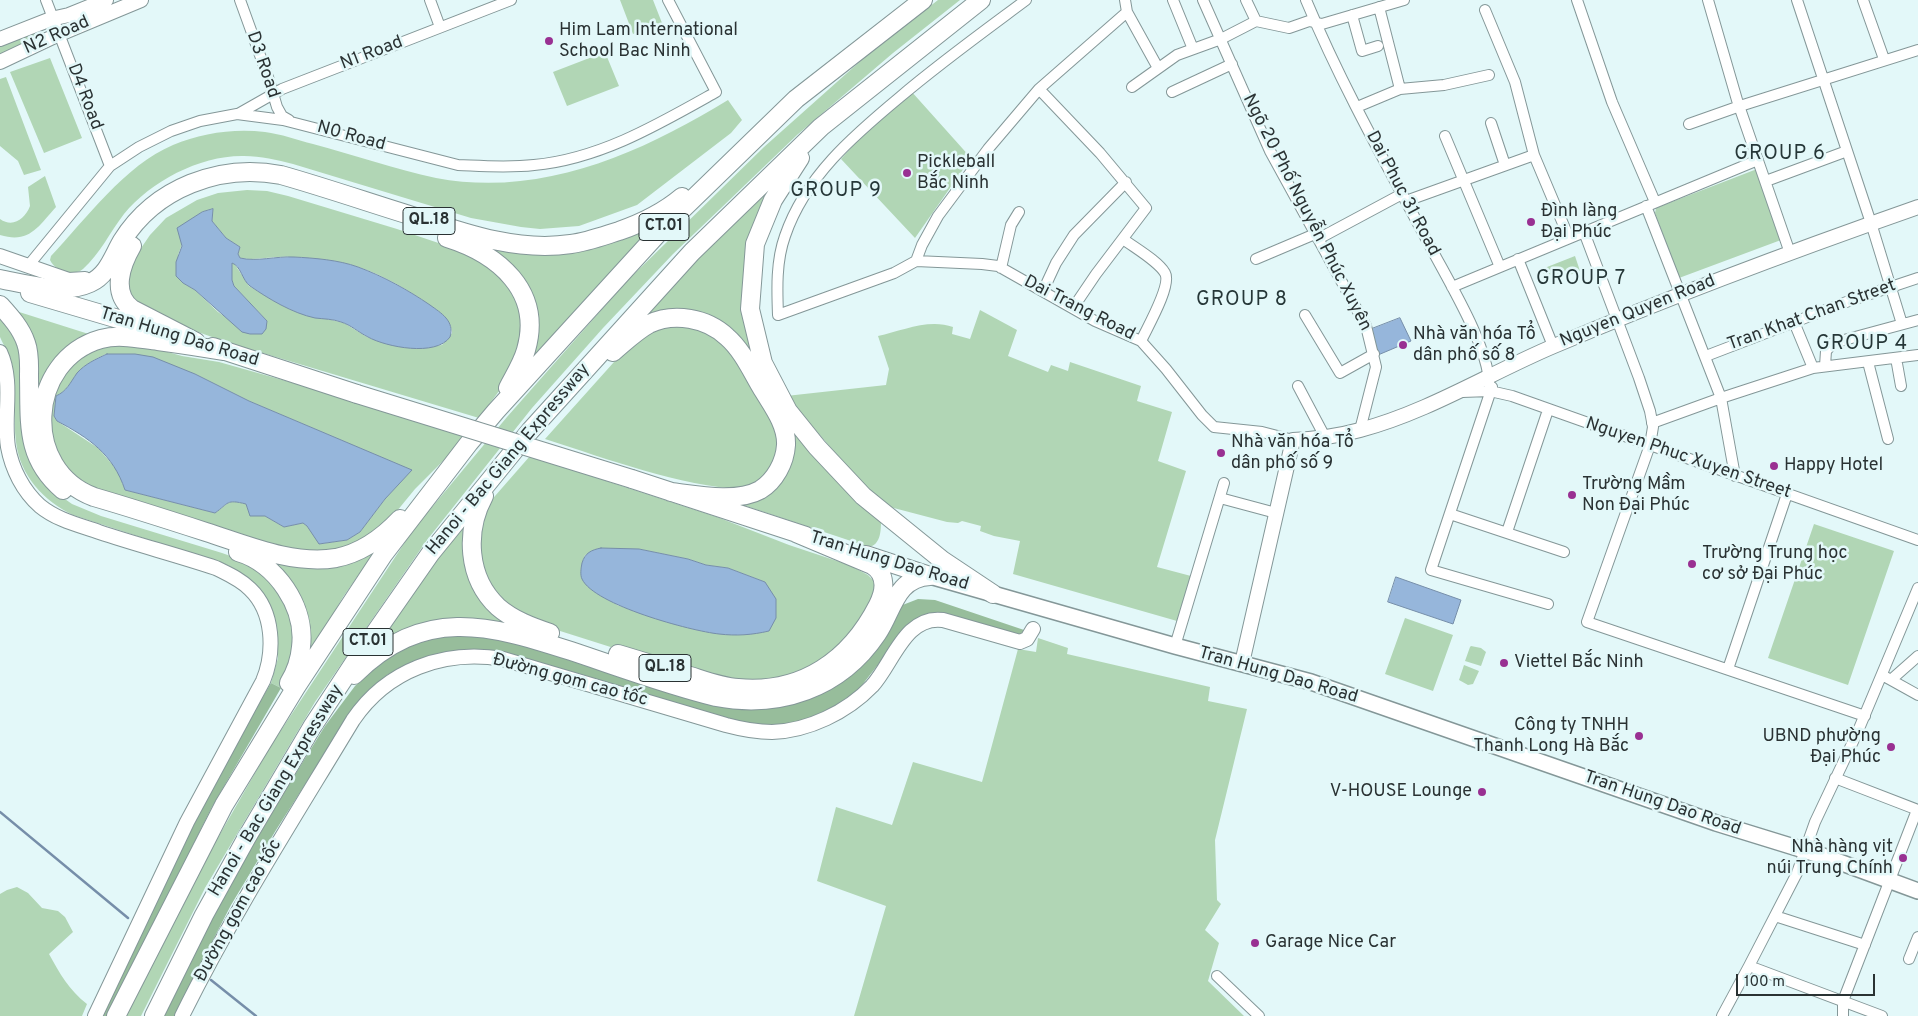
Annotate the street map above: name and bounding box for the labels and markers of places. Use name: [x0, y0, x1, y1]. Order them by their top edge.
place label: Him Lam International School Bac Ninh: [559, 20, 738, 62]
marker: Him Lam International School Bac Ninh: [543, 35, 555, 47]
place label: Pickleball Bắc Ninh: [917, 152, 995, 194]
marker: Pickleball Bắc Ninh: [901, 167, 913, 179]
place label: Đình làng Đại Phúc: [1541, 201, 1617, 243]
marker: Đình làng Đại Phúc: [1525, 216, 1537, 228]
place label: Nhà văn hóa Tổ dân phố số 8: [1413, 324, 1536, 366]
marker: Nhà văn hóa Tổ dân phố số 8: [1397, 339, 1409, 351]
place label: Nhà văn hóa Tổ dân phố số 9: [1231, 432, 1354, 474]
marker: Nhà văn hóa Tổ dân phố số 9: [1215, 447, 1227, 459]
place label: Happy Hotel: [1784, 455, 1883, 477]
marker: Happy Hotel: [1768, 460, 1780, 472]
place label: Trường Mầm Non Đại Phúc: [1582, 474, 1690, 516]
marker: Trường Mầm Non Đại Phúc: [1566, 489, 1578, 501]
place label: Trường Trung học cơ sở Đại Phúc: [1702, 543, 1847, 586]
marker: Trường Trung học cơ sở Đại Phúc: [1686, 558, 1698, 570]
place label: Viettel Bắc Ninh: [1514, 652, 1644, 674]
marker: Viettel Bắc Ninh: [1498, 657, 1510, 669]
place label: Công ty TNHH Thanh Long Hà Bắc: [1473, 715, 1629, 758]
place label: UBND phường Đại Phúc: [1762, 726, 1881, 769]
marker: Công ty TNHH Thanh Long Hà Bắc: [1633, 730, 1645, 742]
marker: UBND phường Đại Phúc: [1885, 741, 1897, 753]
place label: V-HOUSE Lounge: [1330, 781, 1472, 803]
marker: V-HOUSE Lounge: [1476, 786, 1488, 798]
place label: Nhà hàng vịt núi Trung Chính: [1767, 837, 1893, 880]
marker: Nhà hàng vịt núi Trung Chính: [1897, 852, 1909, 864]
place label: Garage Nice Car: [1265, 932, 1396, 954]
marker: Garage Nice Car: [1249, 937, 1261, 949]

